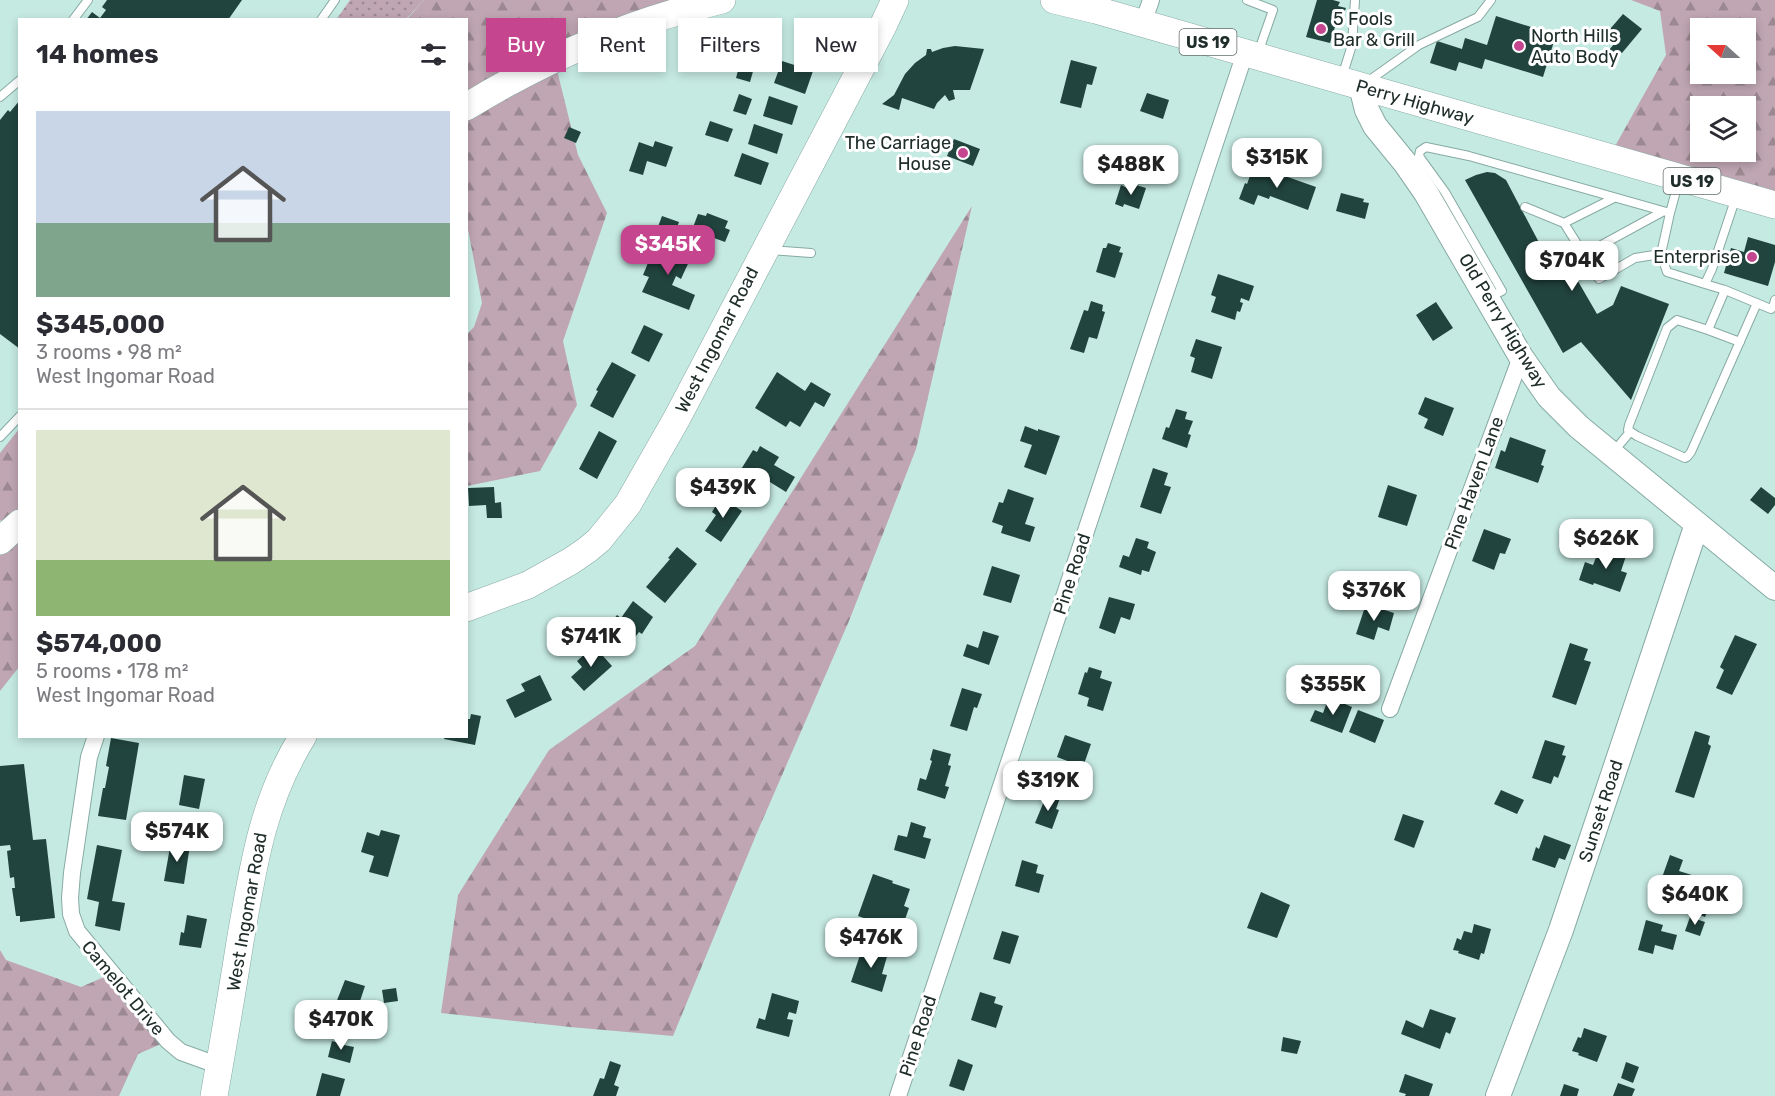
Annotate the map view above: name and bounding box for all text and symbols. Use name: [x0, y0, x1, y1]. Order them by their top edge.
place label: 5 Fools Bar & Grill: [1333, 8, 1415, 51]
chip: Buy: [486, 18, 566, 72]
chip: Rent: [578, 18, 666, 72]
chip: Filters: [678, 18, 782, 72]
chip: New: [794, 18, 878, 72]
north arrow: [1690, 18, 1756, 84]
map controls: [1690, 18, 1756, 162]
marker: 5 Fools Bar & Grill: [1314, 22, 1328, 36]
place label: North Hills Auto Body: [1531, 25, 1619, 68]
road number: US 19: [1180, 29, 1236, 55]
icon: filters: [417, 38, 450, 71]
text: 14 homes: [36, 39, 159, 70]
marker: North Hills Auto Body: [1512, 39, 1526, 53]
street label: Perry Highway: [1353, 75, 1477, 129]
button: layers: [1690, 96, 1756, 162]
place label: The Carriage House: [845, 132, 951, 175]
pin: $315K: [1235, 138, 1319, 189]
pin: $488K: [1089, 145, 1173, 196]
text: $315K: [1246, 145, 1308, 169]
marker: The Carriage House: [956, 146, 970, 160]
icon: home: [189, 150, 297, 258]
text: $488K: [1097, 152, 1165, 176]
road number: US 19: [1664, 168, 1720, 194]
pin: $345K: [626, 225, 710, 276]
text: $345K: [635, 232, 701, 256]
pin: $704K: [1530, 241, 1614, 292]
place label: Enterprise: [1653, 246, 1740, 268]
text: $704K: [1539, 248, 1605, 272]
street label: Old Perry Highway: [1454, 250, 1552, 392]
marker: Enterprise: [1745, 250, 1759, 264]
street label: West Ingomar Road: [671, 263, 763, 417]
text: $345,000: [36, 309, 165, 340]
text: 3 rooms · 98 m²: [36, 340, 182, 364]
text: West Ingomar Road: [36, 364, 215, 388]
street label: Pine Haven Lane: [1440, 413, 1508, 553]
pin: $439K: [681, 468, 765, 519]
icon: home: [189, 469, 297, 577]
text: $439K: [690, 475, 756, 499]
pin: $626K: [1564, 519, 1648, 570]
text: $626K: [1573, 526, 1639, 550]
street label: Pine Road: [1049, 531, 1095, 617]
pin: $376K: [1332, 571, 1416, 622]
text: $376K: [1342, 578, 1406, 602]
pin: $741K: [549, 617, 633, 668]
text: $741K: [561, 624, 621, 648]
text: $574,000: [36, 628, 162, 659]
text: 5 rooms · 178 m²: [36, 659, 189, 683]
pin: $355K: [1291, 665, 1375, 716]
text: $355K: [1300, 672, 1366, 696]
text: West Ingomar Road: [36, 683, 215, 707]
street label: Sunset Road: [1574, 757, 1628, 865]
pin: $319K: [1006, 761, 1090, 812]
text: $319K: [1017, 768, 1079, 792]
pin: $574K: [135, 812, 219, 863]
text: $574K: [145, 819, 209, 843]
street label: West Ingomar Road: [222, 831, 272, 993]
pin: $640K: [1653, 875, 1737, 926]
text: $640K: [1662, 882, 1728, 906]
pin: $476K: [829, 918, 913, 969]
text: $476K: [839, 925, 903, 949]
street label: Camelot Drive: [77, 936, 169, 1040]
street label: Pine Road: [895, 993, 941, 1079]
pin: $470K: [299, 1000, 383, 1051]
text: $470K: [309, 1007, 373, 1031]

